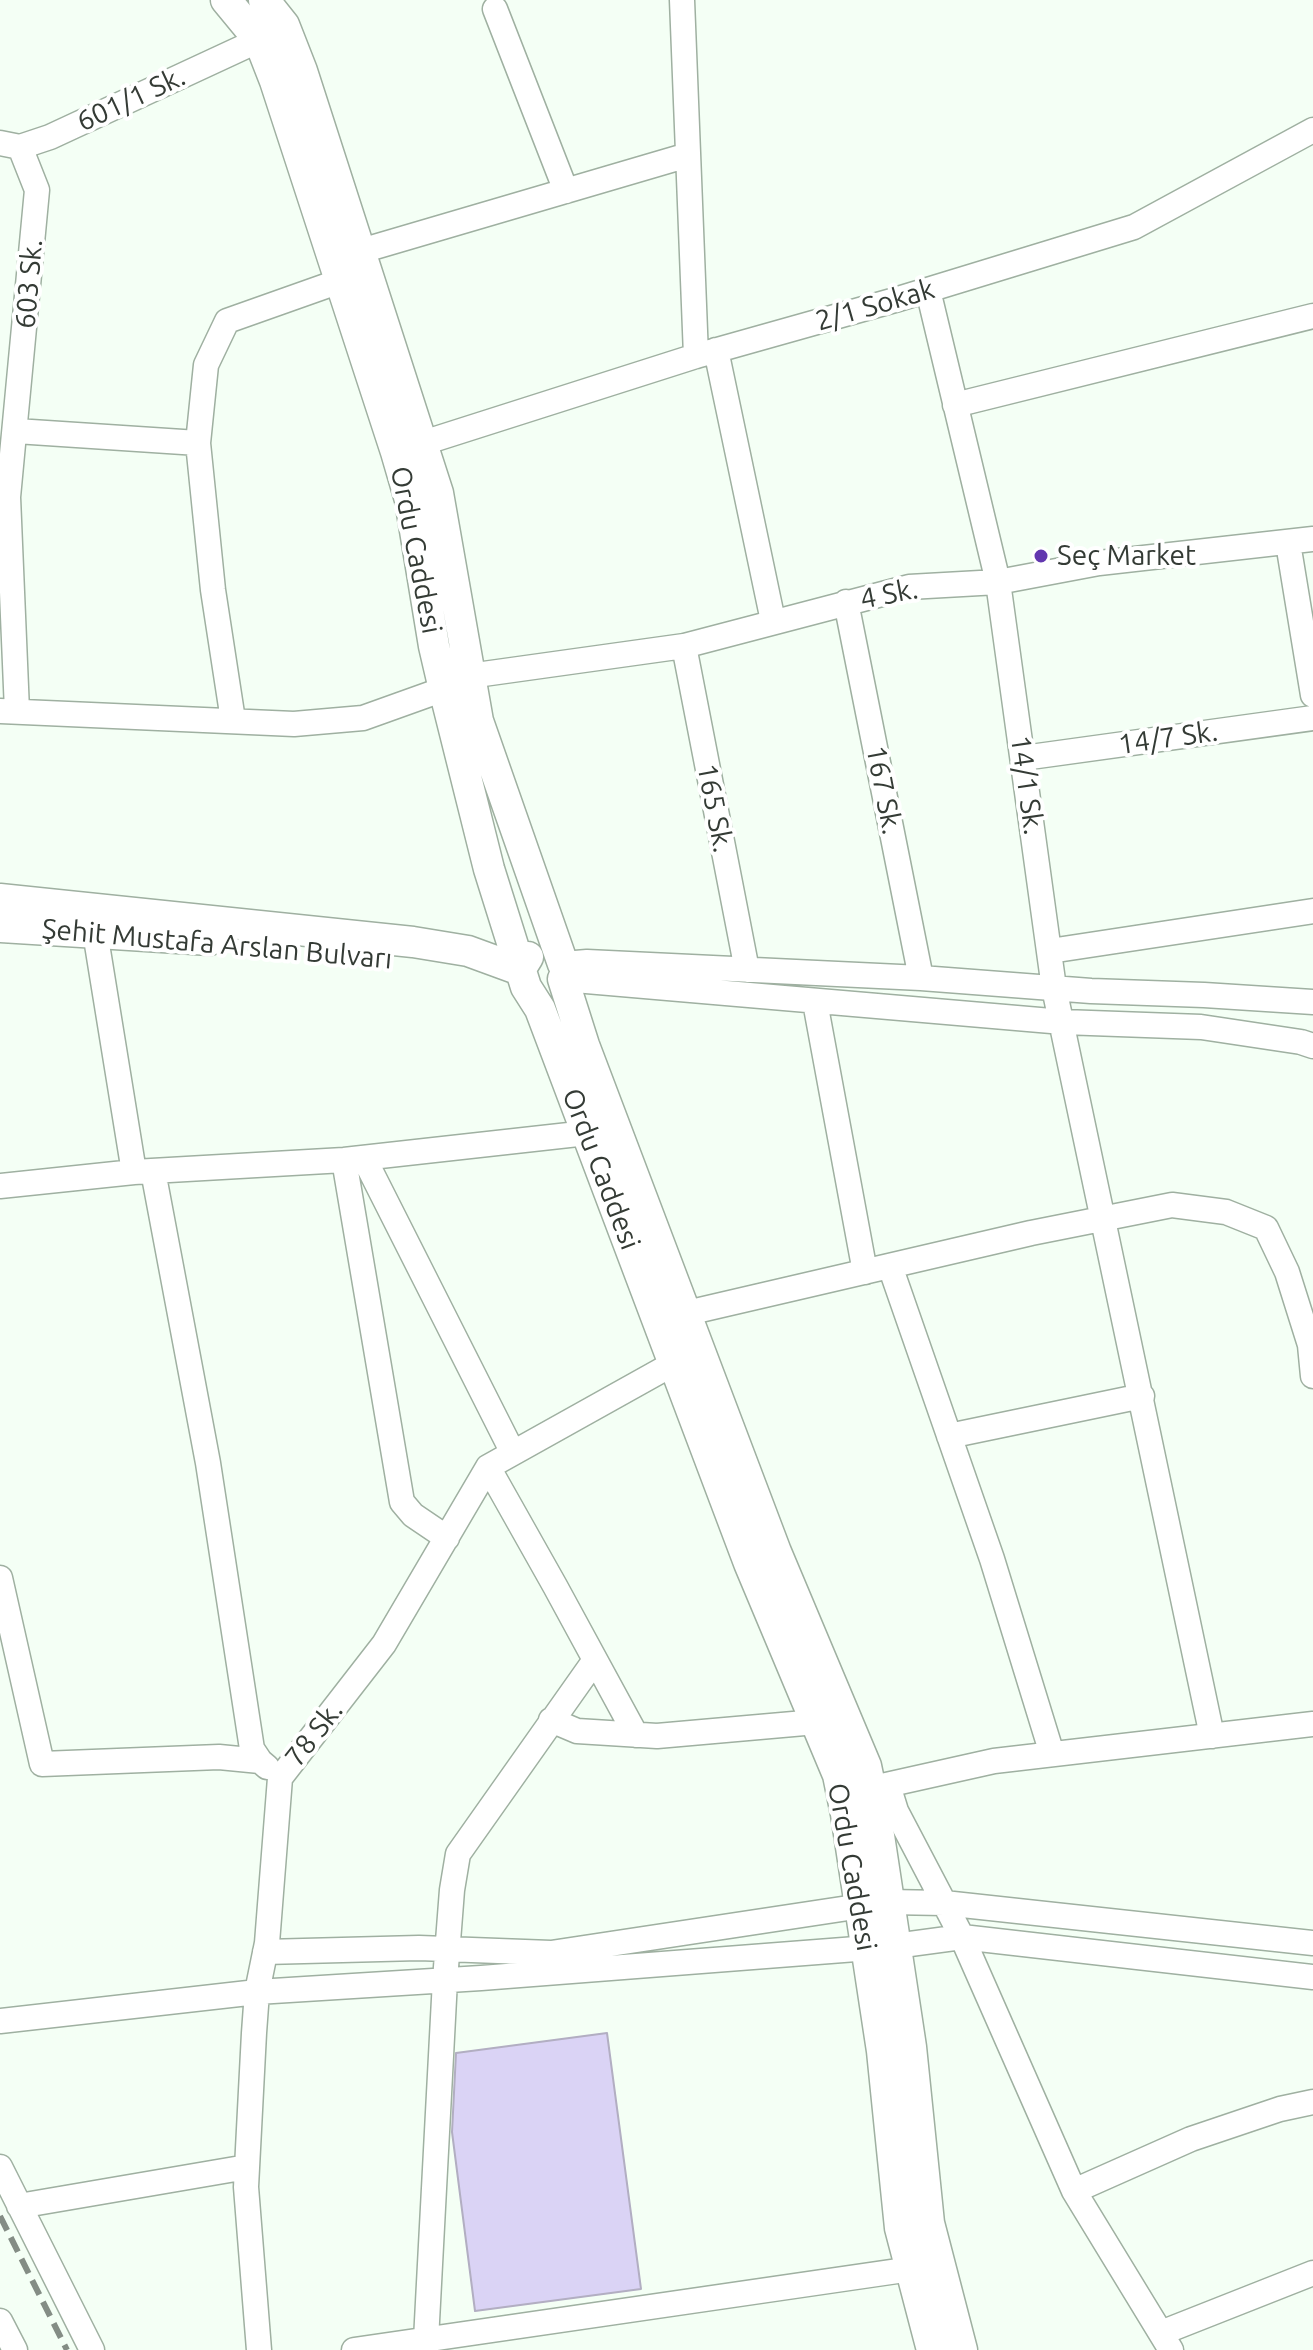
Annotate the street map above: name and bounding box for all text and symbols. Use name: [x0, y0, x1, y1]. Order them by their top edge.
street label: 601/1 Sk.: [72, 59, 190, 139]
street label: 603 Sk.: [8, 238, 50, 330]
street label: 2/1 Sokak: [812, 272, 938, 338]
street label: Ordu Caddesi: [383, 463, 449, 637]
place label: Seç Market: [1057, 539, 1196, 573]
marker: Seç Market: [1032, 547, 1050, 565]
street label: 4 Sk.: [857, 572, 921, 616]
street label: 14/7 Sk.: [1116, 714, 1220, 762]
street label: 14/1 Sk.: [1003, 733, 1051, 837]
street label: 167 Sk.: [859, 743, 909, 837]
street label: 165 Sk.: [690, 761, 740, 855]
street label: Şehit Mustafa Arslan Bulvarı: [41, 912, 393, 976]
street label: Ordu Caddesi: [555, 1084, 647, 1254]
street label: 78 Sk.: [278, 1695, 350, 1773]
street label: Ordu Caddesi: [821, 1780, 883, 1954]

